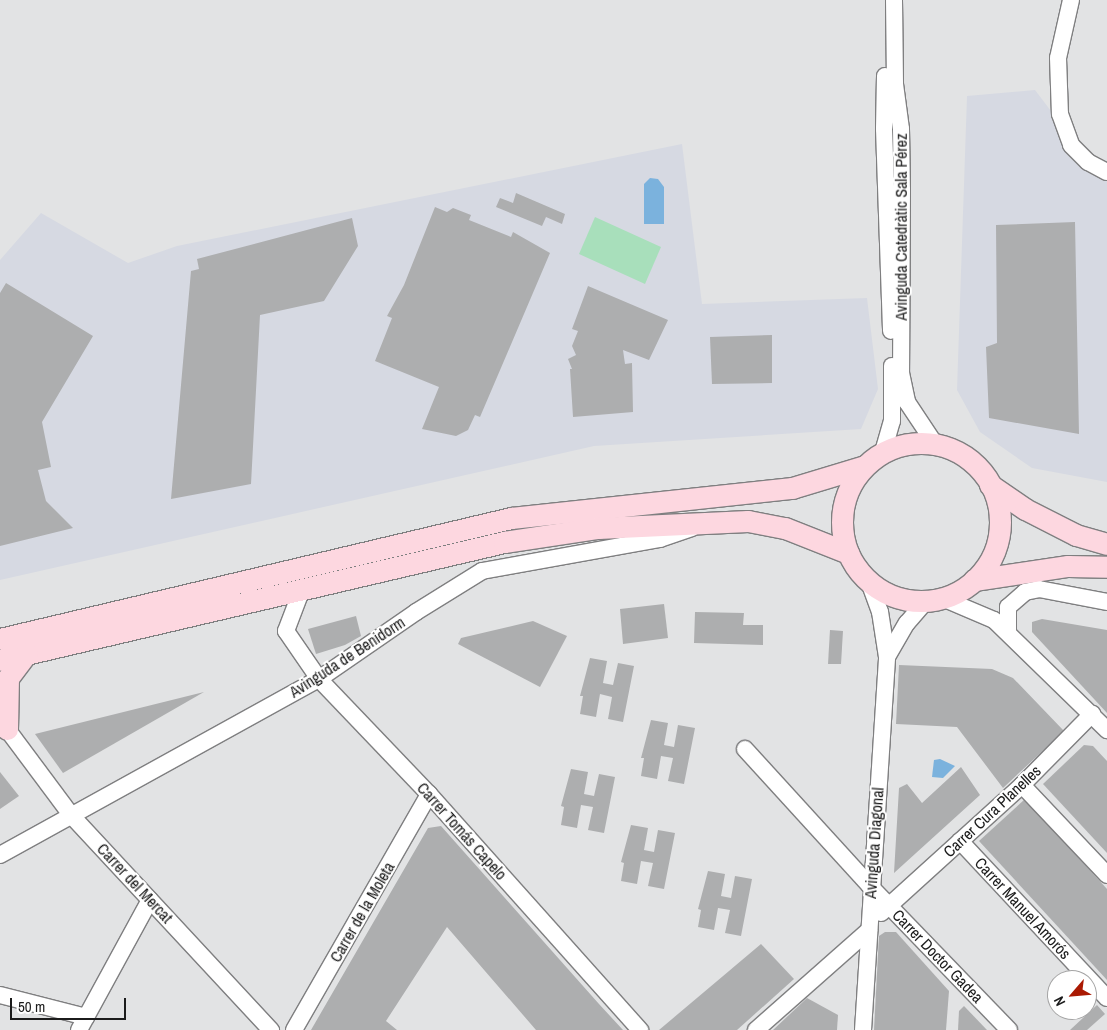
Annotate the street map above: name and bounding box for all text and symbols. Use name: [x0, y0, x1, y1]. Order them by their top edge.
street label: Avinguda Catedràtic Sala Pérez: [891, 133, 911, 321]
street label: Avinguda de Benidorm: [286, 612, 408, 702]
street label: Carrer Cura Planelles: [939, 761, 1045, 861]
street label: Carrer Tomás Capelo: [413, 778, 511, 884]
street label: Avinguda Diagonal: [861, 787, 887, 899]
street label: Carrer del Mercat: [93, 839, 177, 927]
street label: Carrer Manuel Amorós: [971, 853, 1075, 963]
street label: Carrer de la Moleta: [326, 859, 398, 965]
street label: Carrer Doctor Gadea: [889, 905, 987, 1007]
north arrow: [1047, 970, 1097, 1020]
scale bar: [12, 988, 129, 1020]
text: N: [1050, 994, 1069, 1009]
text: 50 m: [18, 996, 45, 1017]

